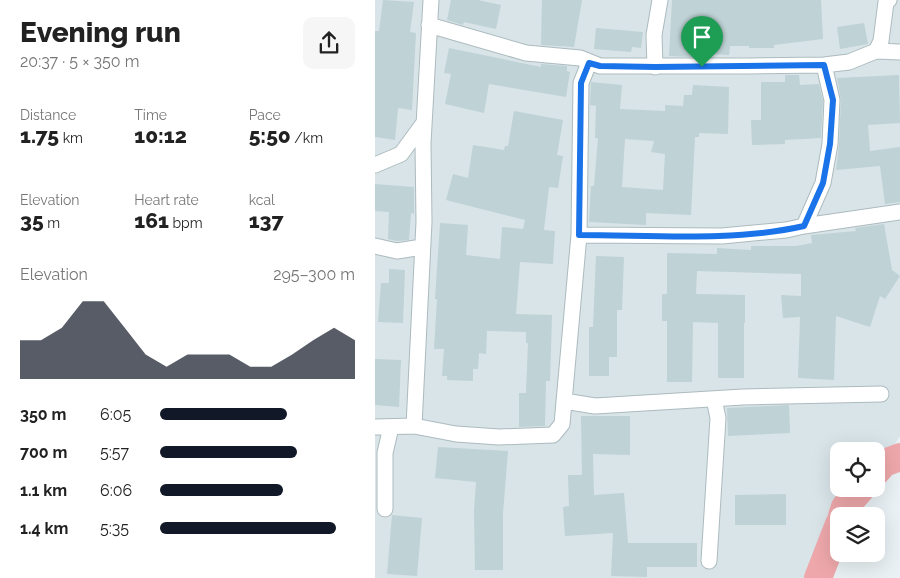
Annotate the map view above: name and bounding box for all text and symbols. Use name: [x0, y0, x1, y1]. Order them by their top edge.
text: Evening run: [20, 16, 181, 49]
pin: [681, 16, 723, 67]
button: share: [303, 17, 355, 69]
icon: arrive: [688, 23, 716, 51]
text: 20:37 · 5 × 350 m: [20, 52, 139, 71]
text: Distance: [20, 107, 76, 123]
text: Time: [134, 107, 167, 123]
text: Pace: [249, 107, 281, 123]
text: 1.75: [20, 123, 59, 148]
text: 10:12: [134, 123, 187, 148]
text: 5:50: [249, 123, 291, 148]
text: km: [59, 130, 83, 146]
text: /km: [291, 130, 323, 146]
text: Elevation: [20, 192, 79, 208]
text: Heart rate: [134, 192, 199, 208]
text: kcal: [249, 192, 275, 208]
text: 35: [20, 208, 44, 233]
text: 161: [134, 208, 169, 233]
text: 137: [249, 208, 284, 233]
text: m: [44, 215, 60, 231]
text: bpm: [169, 215, 203, 231]
text: Elevation: [20, 265, 88, 284]
text: 295–300 m: [273, 265, 355, 284]
text: 350 m: [20, 405, 66, 424]
text: 6:05: [100, 405, 131, 424]
map controls: [830, 442, 885, 562]
button: locate: [830, 442, 885, 497]
text: 700 m: [20, 443, 67, 462]
text: 5:57: [100, 443, 129, 462]
text: 1.1 km: [20, 481, 67, 500]
text: 6:06: [100, 481, 132, 500]
button: layers: [830, 507, 885, 562]
text: 1.4 km: [20, 519, 68, 538]
text: 5:35: [100, 519, 129, 538]

